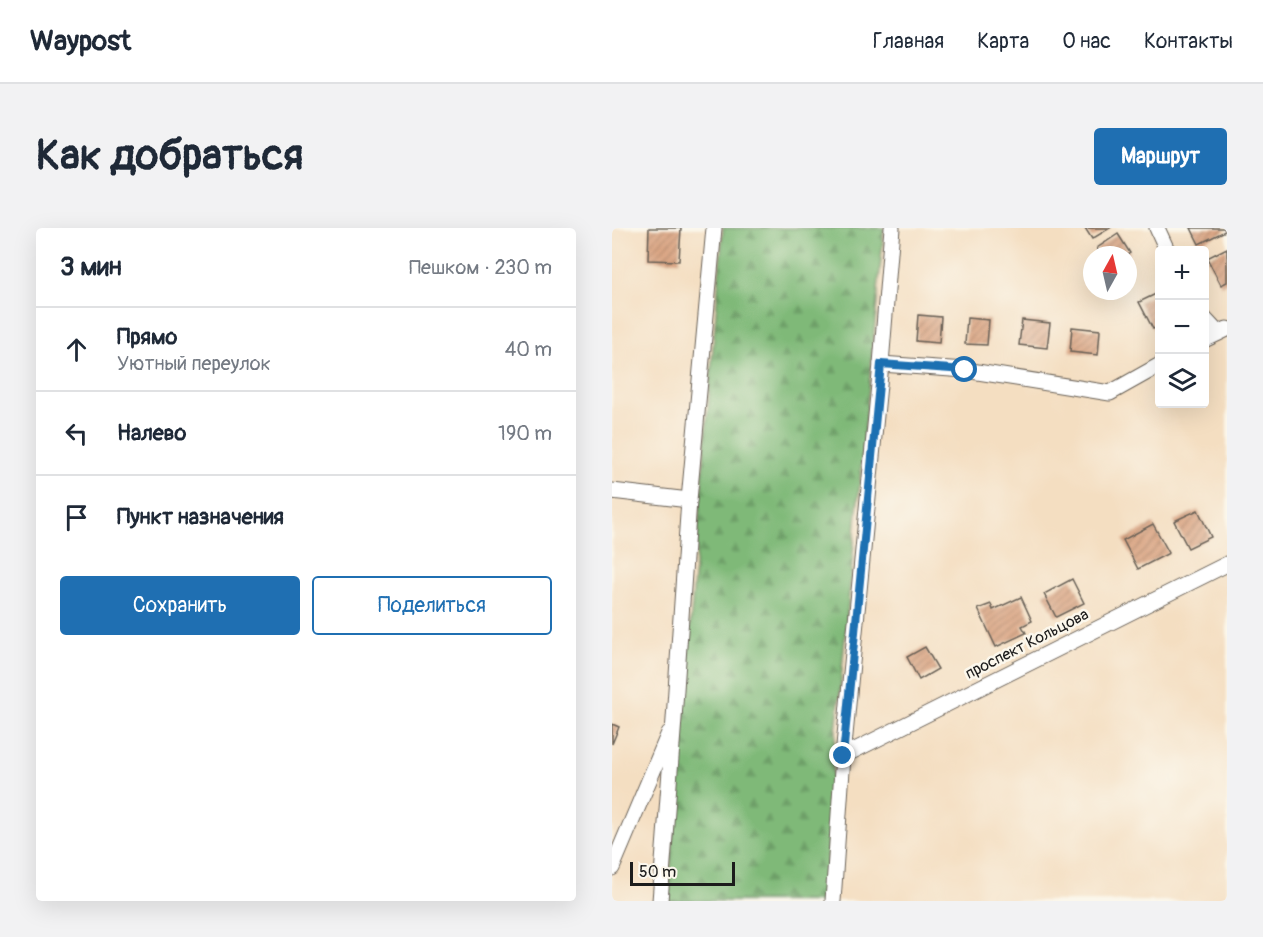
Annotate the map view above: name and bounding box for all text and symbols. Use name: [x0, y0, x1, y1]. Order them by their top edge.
text: Waypost: [30, 24, 131, 59]
text: Главная: [873, 28, 944, 55]
text: Карта: [977, 28, 1029, 55]
text: О нас: [1062, 28, 1111, 55]
text: Контакты: [1144, 28, 1233, 55]
button: Маршрут: [1094, 128, 1227, 185]
text: Как добраться: [36, 130, 303, 182]
north arrow: [1083, 246, 1137, 300]
map controls: [1155, 246, 1209, 408]
button: +: [1155, 246, 1209, 300]
text: 3 мин: [60, 251, 122, 283]
text: Пешком · 230 m: [409, 255, 552, 280]
button: −: [1155, 300, 1209, 354]
text: Прямо: [117, 323, 177, 351]
icon: ahead: [60, 333, 93, 366]
text: 40 m: [505, 337, 552, 362]
text: Уютный переулок: [117, 351, 271, 376]
button: layers: [1155, 354, 1209, 408]
route start: [951, 356, 977, 382]
icon: left: [60, 417, 93, 450]
text: Налево: [117, 419, 186, 447]
text: 190 m: [498, 421, 552, 446]
icon: arrive: [60, 501, 93, 534]
text: Пункт назначения: [117, 503, 284, 531]
button: Сохранить: [60, 576, 300, 635]
button: Поделиться: [312, 576, 552, 635]
street label: проспект Кольцова: [962, 604, 1092, 684]
route end: [829, 742, 855, 768]
scale bar: [630, 859, 735, 886]
text: 50 m: [639, 862, 676, 882]

